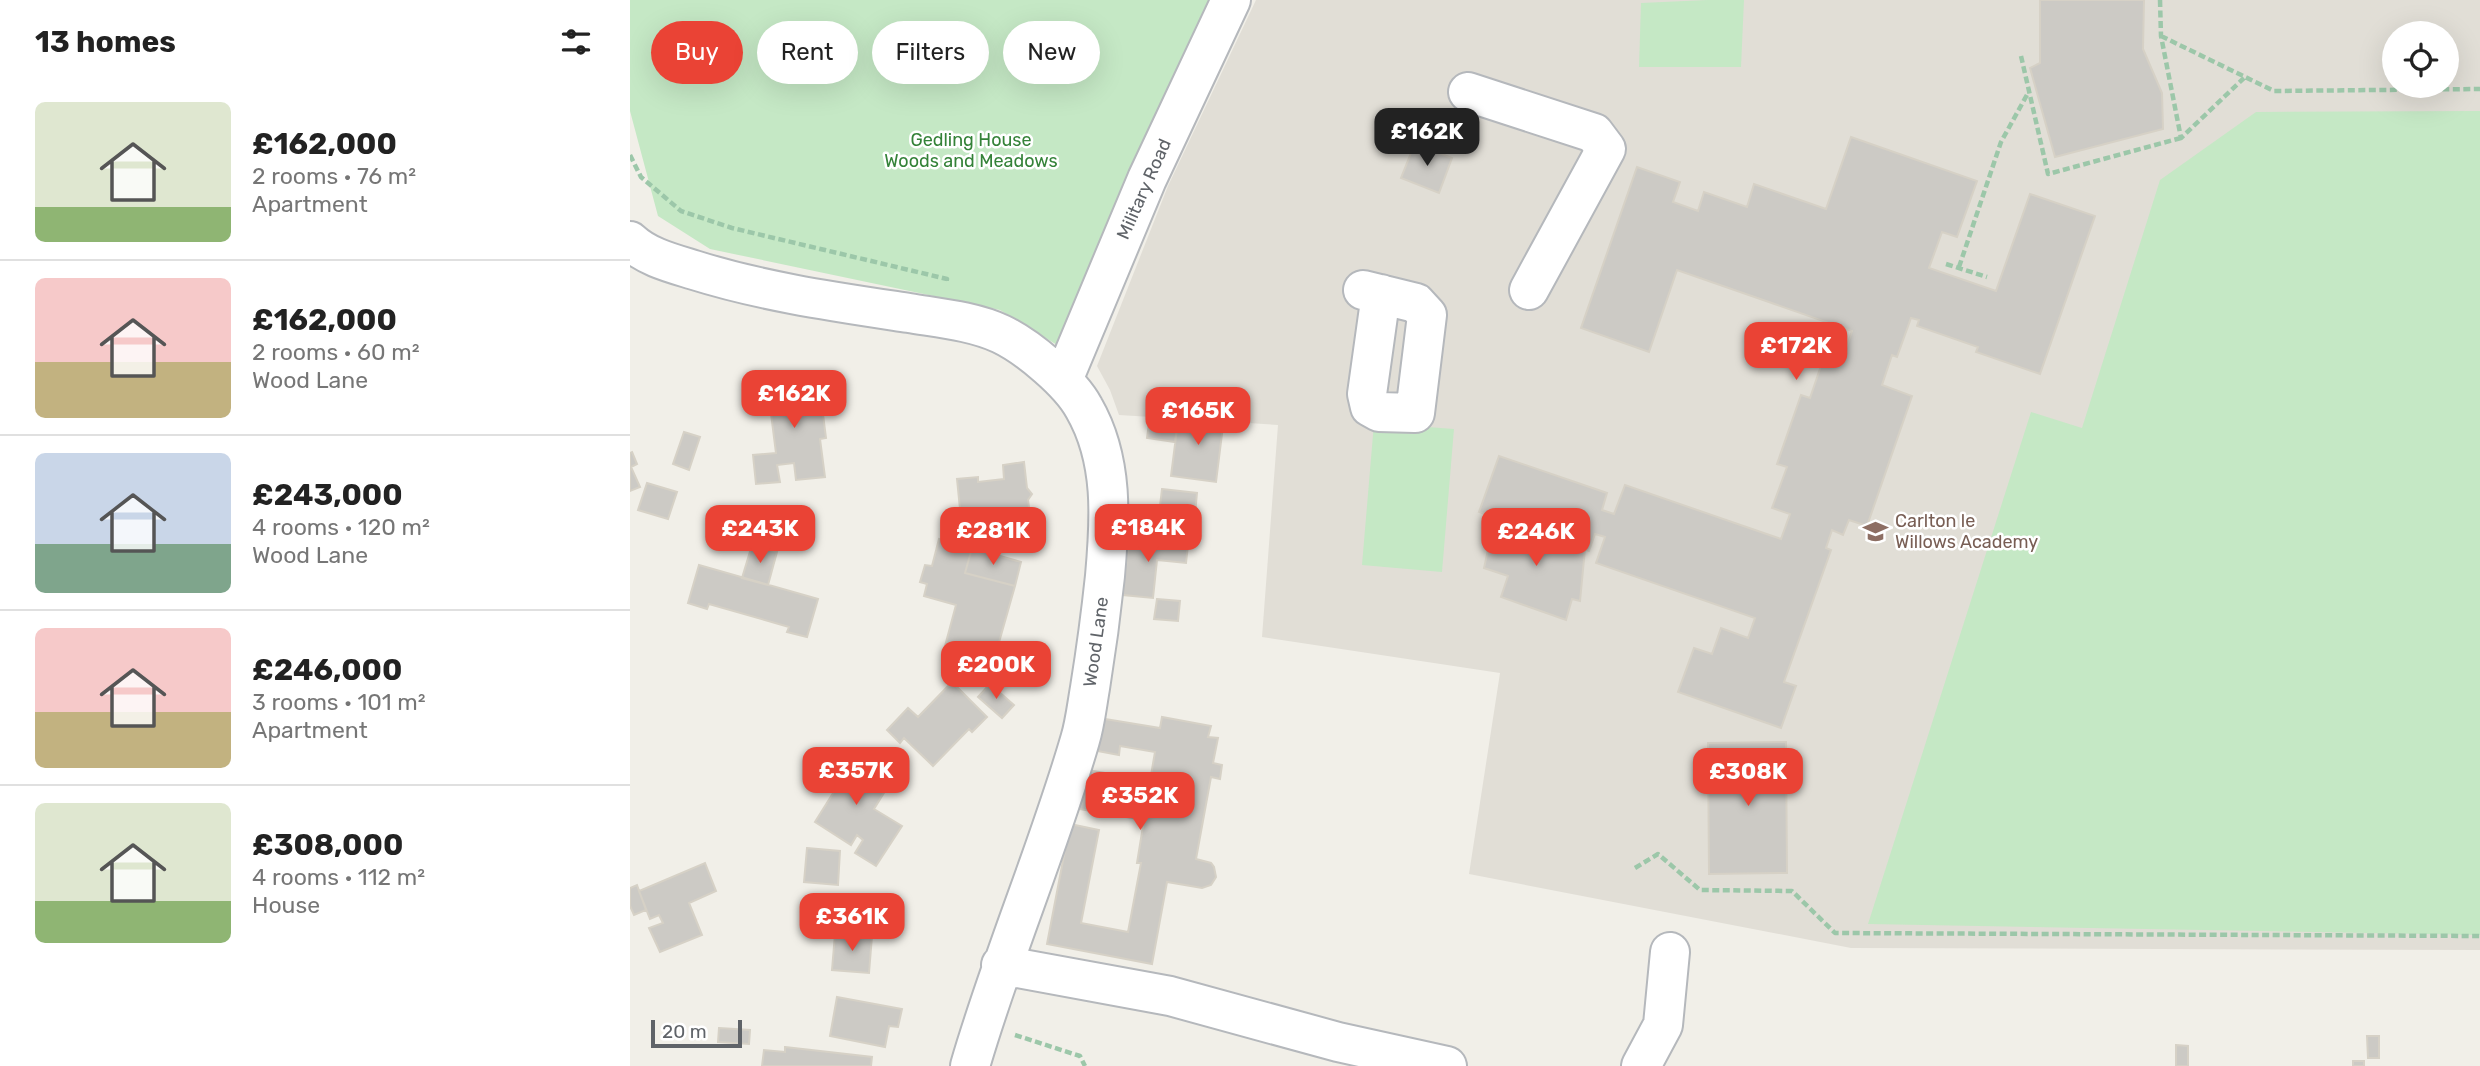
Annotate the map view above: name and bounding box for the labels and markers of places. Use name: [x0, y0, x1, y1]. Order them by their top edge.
pin: £162K: [1378, 108, 1476, 168]
pin: £172K: [1747, 322, 1845, 382]
pin: £162K: [745, 370, 843, 430]
pin: £165K: [1149, 388, 1247, 447]
pin: £184K: [1099, 504, 1197, 564]
pin: £243K: [711, 505, 809, 565]
pin: £281K: [944, 508, 1042, 567]
pin: £246K: [1487, 508, 1585, 568]
place label: Carlton le Willows Academy: [1895, 510, 2038, 553]
school or university icon: Carlton le Willows Academy: [1861, 517, 1889, 545]
pin: £200K: [947, 642, 1045, 701]
pin: £357K: [807, 748, 905, 807]
pin: £308K: [1699, 748, 1797, 808]
pin: £352K: [1091, 772, 1189, 832]
pin: £361K: [803, 894, 901, 953]

